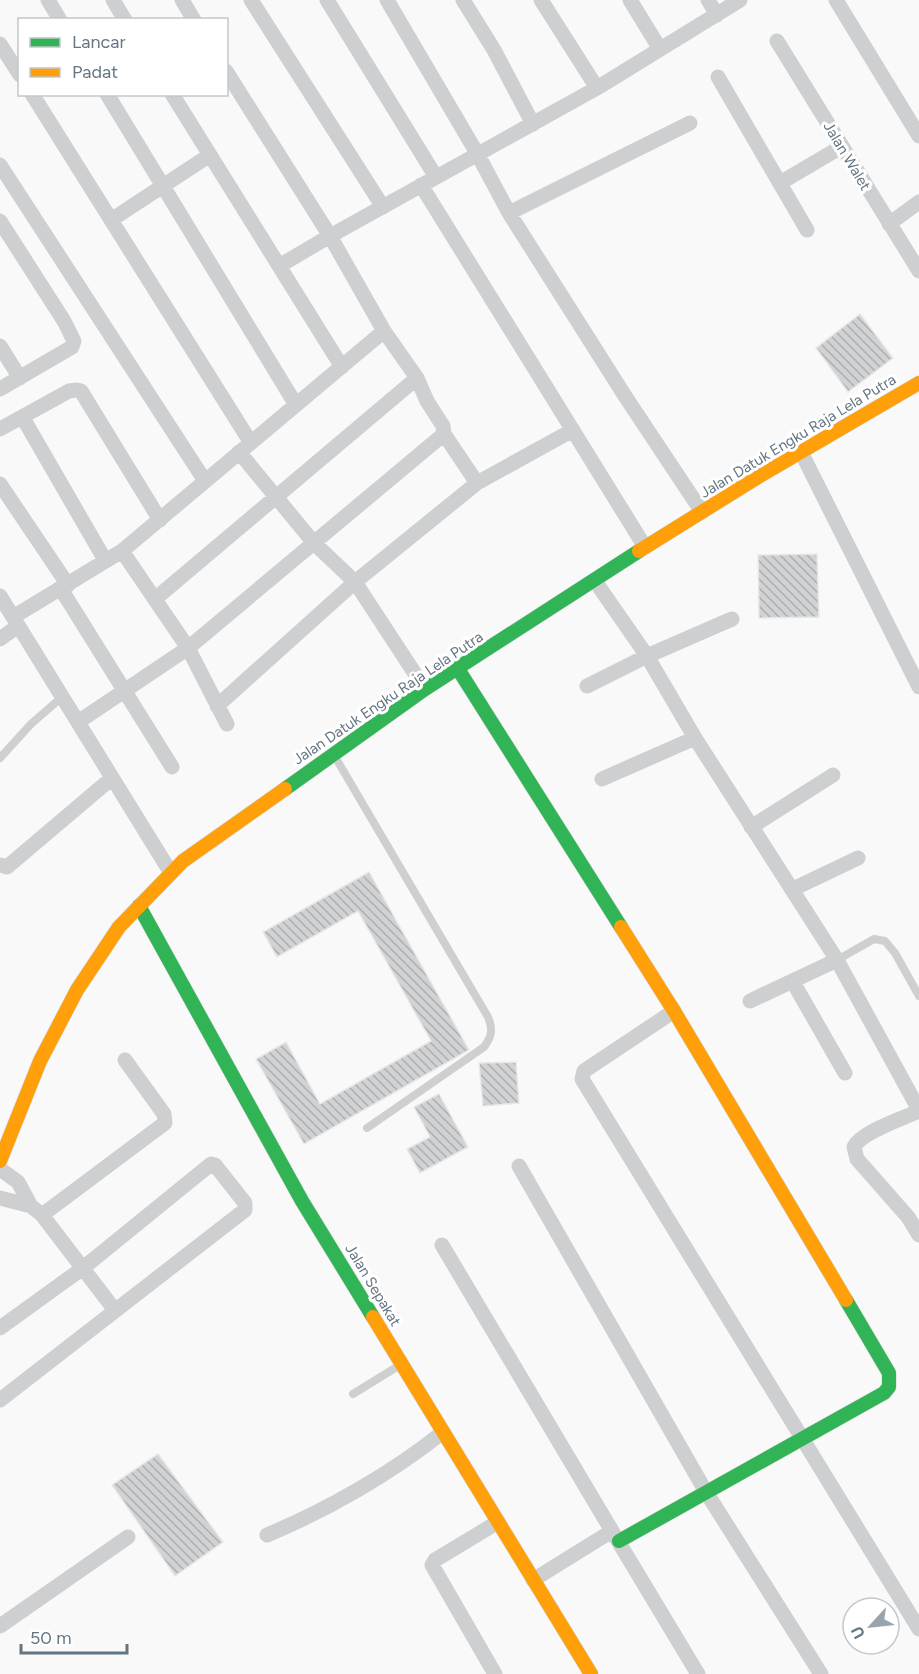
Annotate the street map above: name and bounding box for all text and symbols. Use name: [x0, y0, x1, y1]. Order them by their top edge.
legend: [18, 18, 228, 96]
text: Lancar: [72, 31, 126, 53]
text: Padat: [72, 61, 118, 83]
street label: Jalan Walet: [819, 118, 875, 194]
street label: Jalan Datuk Engku Raja Lela Putra: [697, 370, 899, 502]
street label: Jalan Datuk Engku Raja Lela Putra: [290, 628, 486, 768]
street label: Jalan Sepakat: [341, 1241, 405, 1330]
north arrow: [841, 1596, 901, 1656]
scale bar: [21, 1617, 128, 1655]
text: U: [847, 1623, 869, 1642]
text: 50 m: [30, 1627, 72, 1649]

